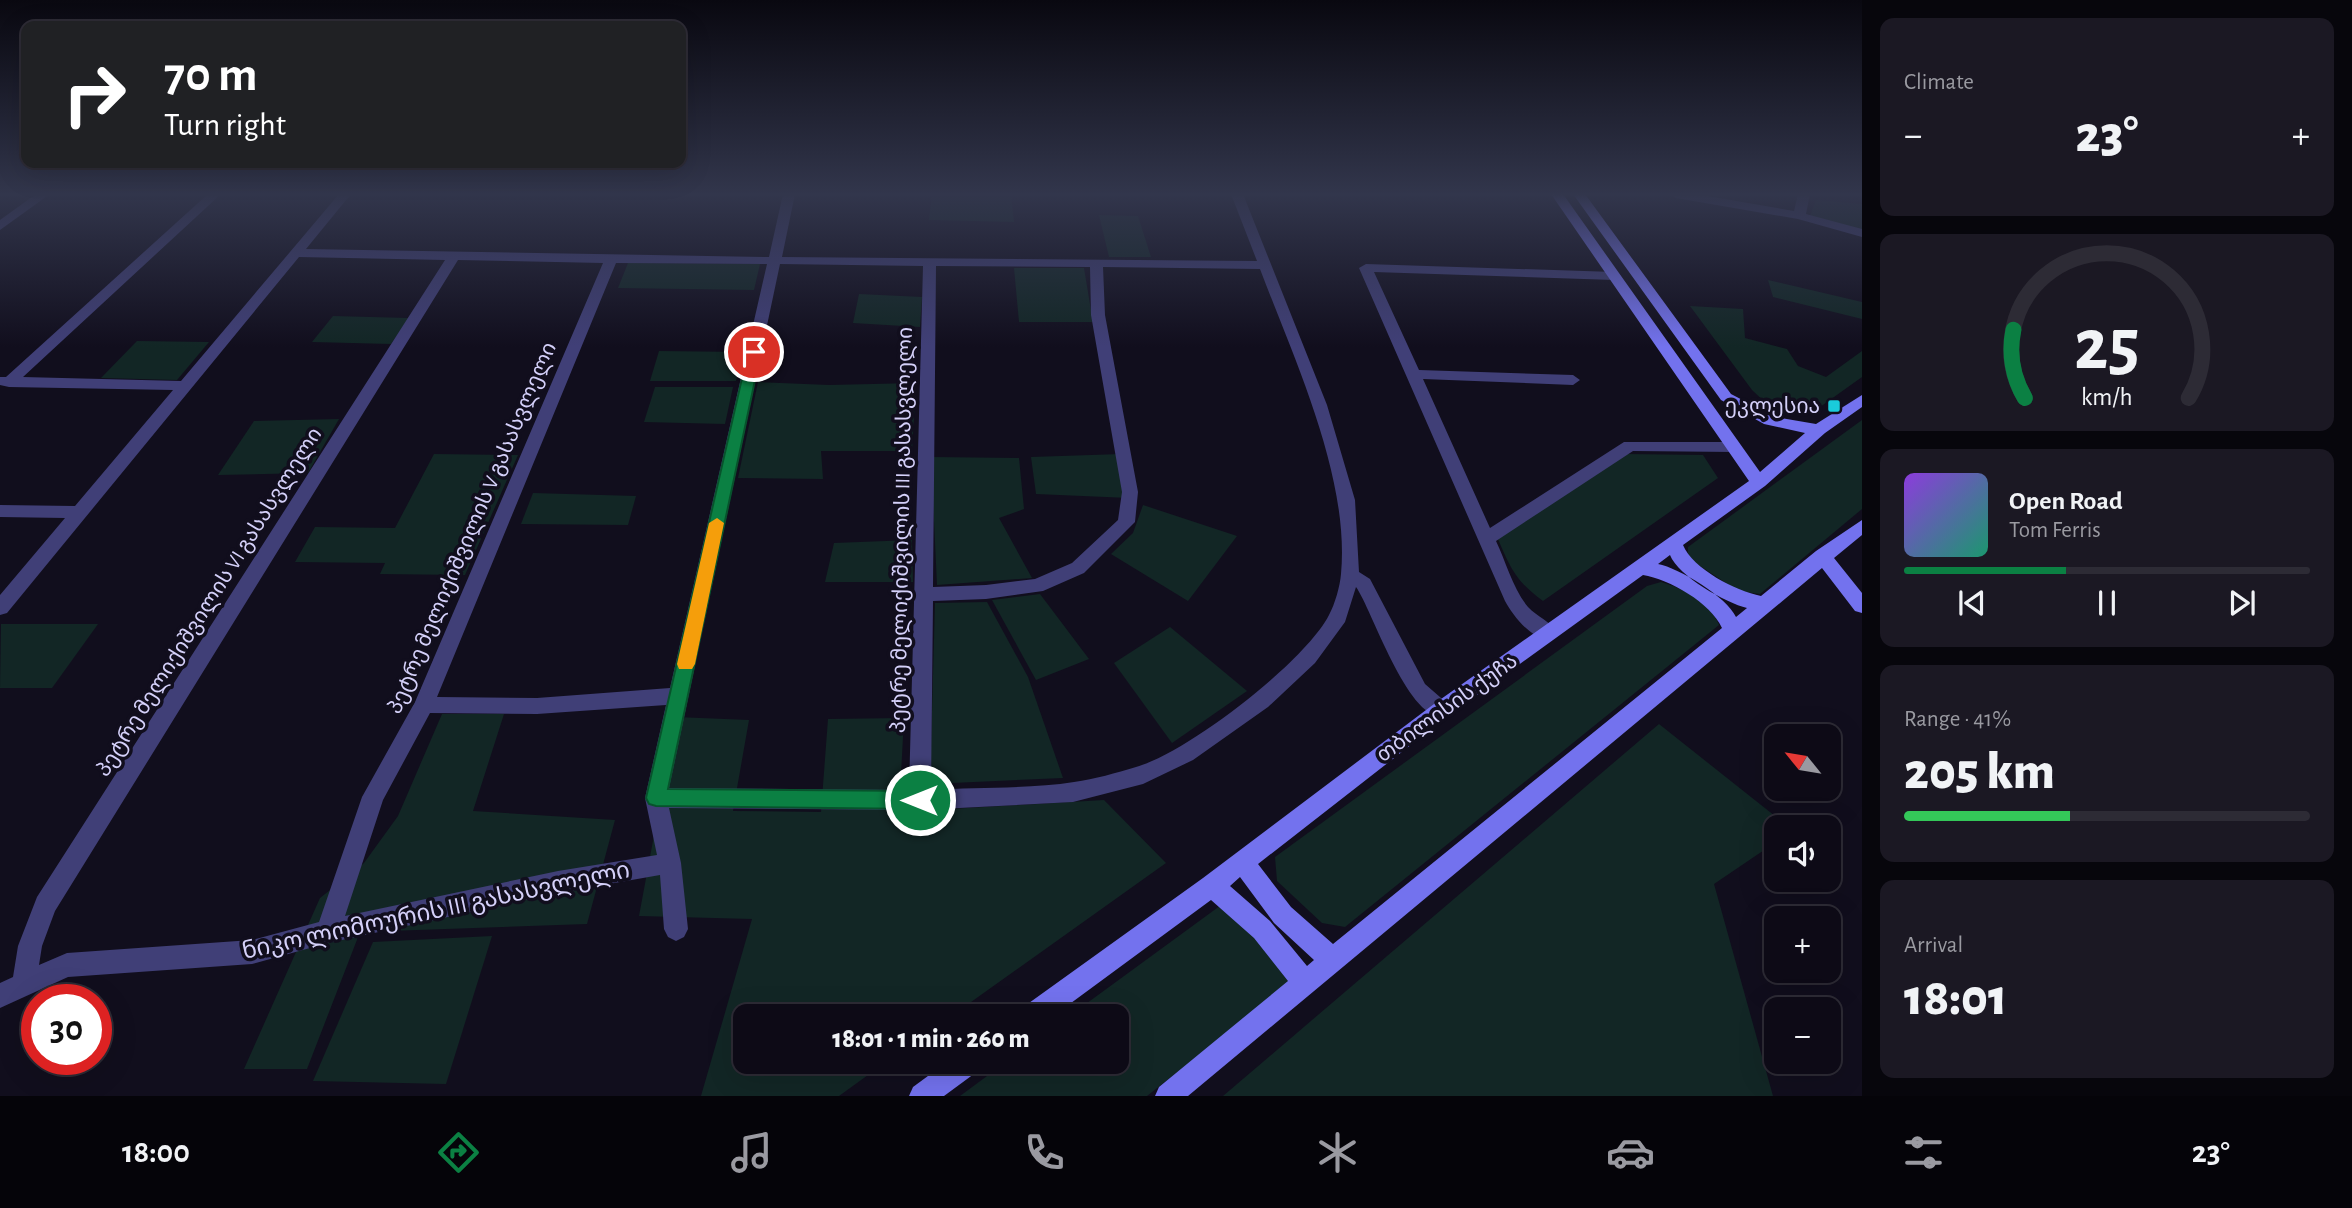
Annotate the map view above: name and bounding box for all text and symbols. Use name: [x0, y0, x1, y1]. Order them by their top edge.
icon: right: [49, 49, 140, 140]
text: 70 m: [164, 51, 258, 100]
text: Climate: [1904, 71, 1974, 94]
text: Turn right: [164, 109, 286, 141]
text: 23°: [2076, 109, 2138, 161]
text: −: [1904, 117, 1922, 155]
text: +: [2292, 117, 2310, 155]
text: 25: [2074, 311, 2140, 384]
pin: [724, 322, 784, 382]
street label: პეტრე მელიქიშვილის III გასასვლელი: [888, 327, 918, 733]
icon: arrive: [735, 333, 773, 371]
street label: პეტრე მელიქიშვილის V გასასვლელი: [384, 339, 562, 718]
text: km/h: [2081, 385, 2133, 410]
place label: ეკლესია: [1725, 396, 1820, 419]
marker: ეკლესია: [1826, 398, 1842, 414]
street label: პეტრე მელიქიშვილის VI გასასვლელი: [92, 424, 327, 781]
text: Open Road: [2009, 488, 2123, 514]
text: Tom Ferris: [2009, 519, 2101, 542]
icon: previous: [1953, 584, 1991, 622]
icon: pause: [2088, 584, 2126, 622]
icon: next: [2223, 584, 2261, 622]
street label: თბილისის ქუჩა: [1373, 650, 1522, 768]
text: Range · 41%: [1904, 708, 2011, 731]
north arrow: [1764, 724, 1841, 802]
map controls: [1764, 724, 1841, 1074]
text: 205 km: [1904, 746, 2055, 798]
position arrow: [883, 763, 957, 837]
button: sound: [1764, 815, 1841, 892]
street label: ნიკო ლომოურის III გასასვლელი: [240, 858, 632, 965]
button: +: [1764, 906, 1841, 983]
text: Arrival: [1904, 934, 1963, 957]
text: 18:01: [1904, 972, 2007, 1024]
speed limit sign: 30: [21, 984, 112, 1075]
button: −: [1764, 997, 1841, 1074]
text: 18:01 · 1 min · 260 m: [832, 1026, 1030, 1052]
icon: directions: [434, 1128, 483, 1177]
icon: music: [727, 1128, 776, 1177]
icon: phone: [1020, 1128, 1069, 1177]
icon: climate: [1313, 1128, 1362, 1177]
icon: car: [1606, 1128, 1655, 1177]
icon: filters: [1899, 1128, 1948, 1177]
text: 18:00: [122, 1136, 190, 1168]
text: 23°: [2192, 1136, 2230, 1168]

